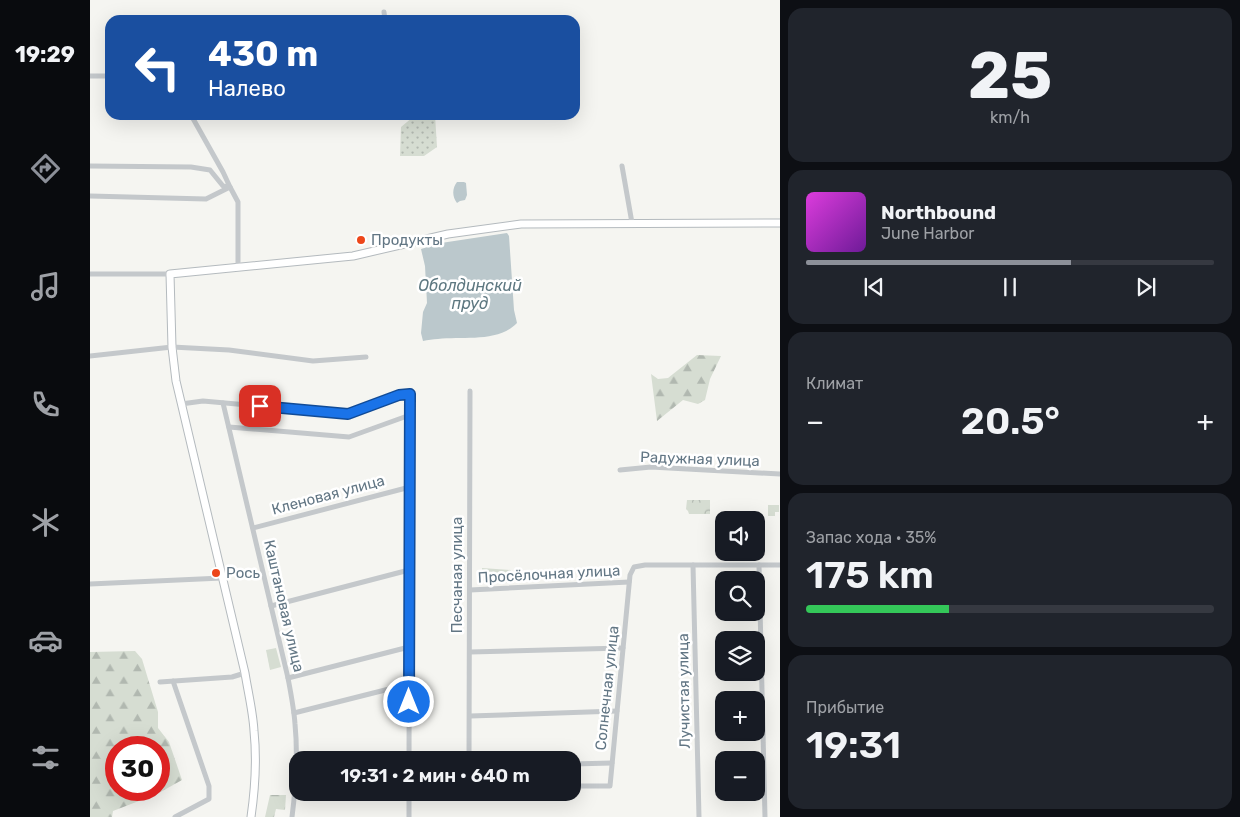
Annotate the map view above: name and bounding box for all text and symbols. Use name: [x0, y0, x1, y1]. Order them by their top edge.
text: 430 m: [208, 33, 318, 75]
icon: left: [125, 35, 190, 100]
text: 25: [968, 37, 1052, 114]
text: 19:29: [15, 41, 75, 68]
text: Налево: [208, 75, 286, 102]
text: km/h: [990, 108, 1030, 127]
icon: directions: [28, 151, 63, 186]
text: Northbound: [881, 201, 996, 224]
text: June Harbor: [881, 224, 974, 243]
place label: Продукты: [371, 231, 443, 249]
marker: Продукты: [355, 234, 367, 246]
icon: music: [28, 269, 63, 304]
icon: previous: [860, 273, 888, 301]
icon: pause: [996, 273, 1024, 301]
icon: next: [1132, 273, 1160, 301]
water label: Оболдинский пруд: [418, 276, 522, 313]
text: Климат: [806, 374, 863, 393]
pin: [239, 385, 281, 427]
icon: phone: [28, 387, 63, 422]
icon: arrive: [246, 392, 274, 420]
text: 20.5°: [961, 398, 1060, 444]
text: −: [806, 405, 824, 438]
text: +: [1197, 405, 1214, 438]
street label: Радужная улица: [640, 448, 760, 470]
street label: Кленовая улица: [270, 471, 386, 519]
icon: climate: [28, 505, 63, 540]
map controls: [715, 511, 765, 801]
button: sound: [715, 511, 765, 561]
street label: Песчаная улица: [448, 517, 466, 633]
text: Запас хода · 35%: [806, 528, 936, 547]
street label: Каштановая улица: [260, 538, 308, 674]
text: 175 km: [806, 552, 934, 598]
street label: Просёлочная улица: [477, 561, 621, 587]
place label: Рось: [226, 564, 261, 582]
marker: Рось: [210, 567, 222, 579]
button: search: [715, 571, 765, 621]
icon: car: [28, 623, 63, 658]
street label: Солнечная улица: [591, 625, 623, 751]
button: layers: [715, 631, 765, 681]
street label: Лучистая улица: [674, 633, 694, 749]
position arrow: [382, 675, 434, 727]
button: +: [715, 691, 765, 741]
text: Прибытие: [806, 698, 884, 717]
text: 19:31: [806, 722, 901, 768]
speed limit sign: 30: [105, 736, 170, 801]
icon: filters: [28, 740, 63, 775]
button: −: [715, 751, 765, 801]
text: 19:31 · 2 мин · 640 m: [340, 764, 530, 787]

